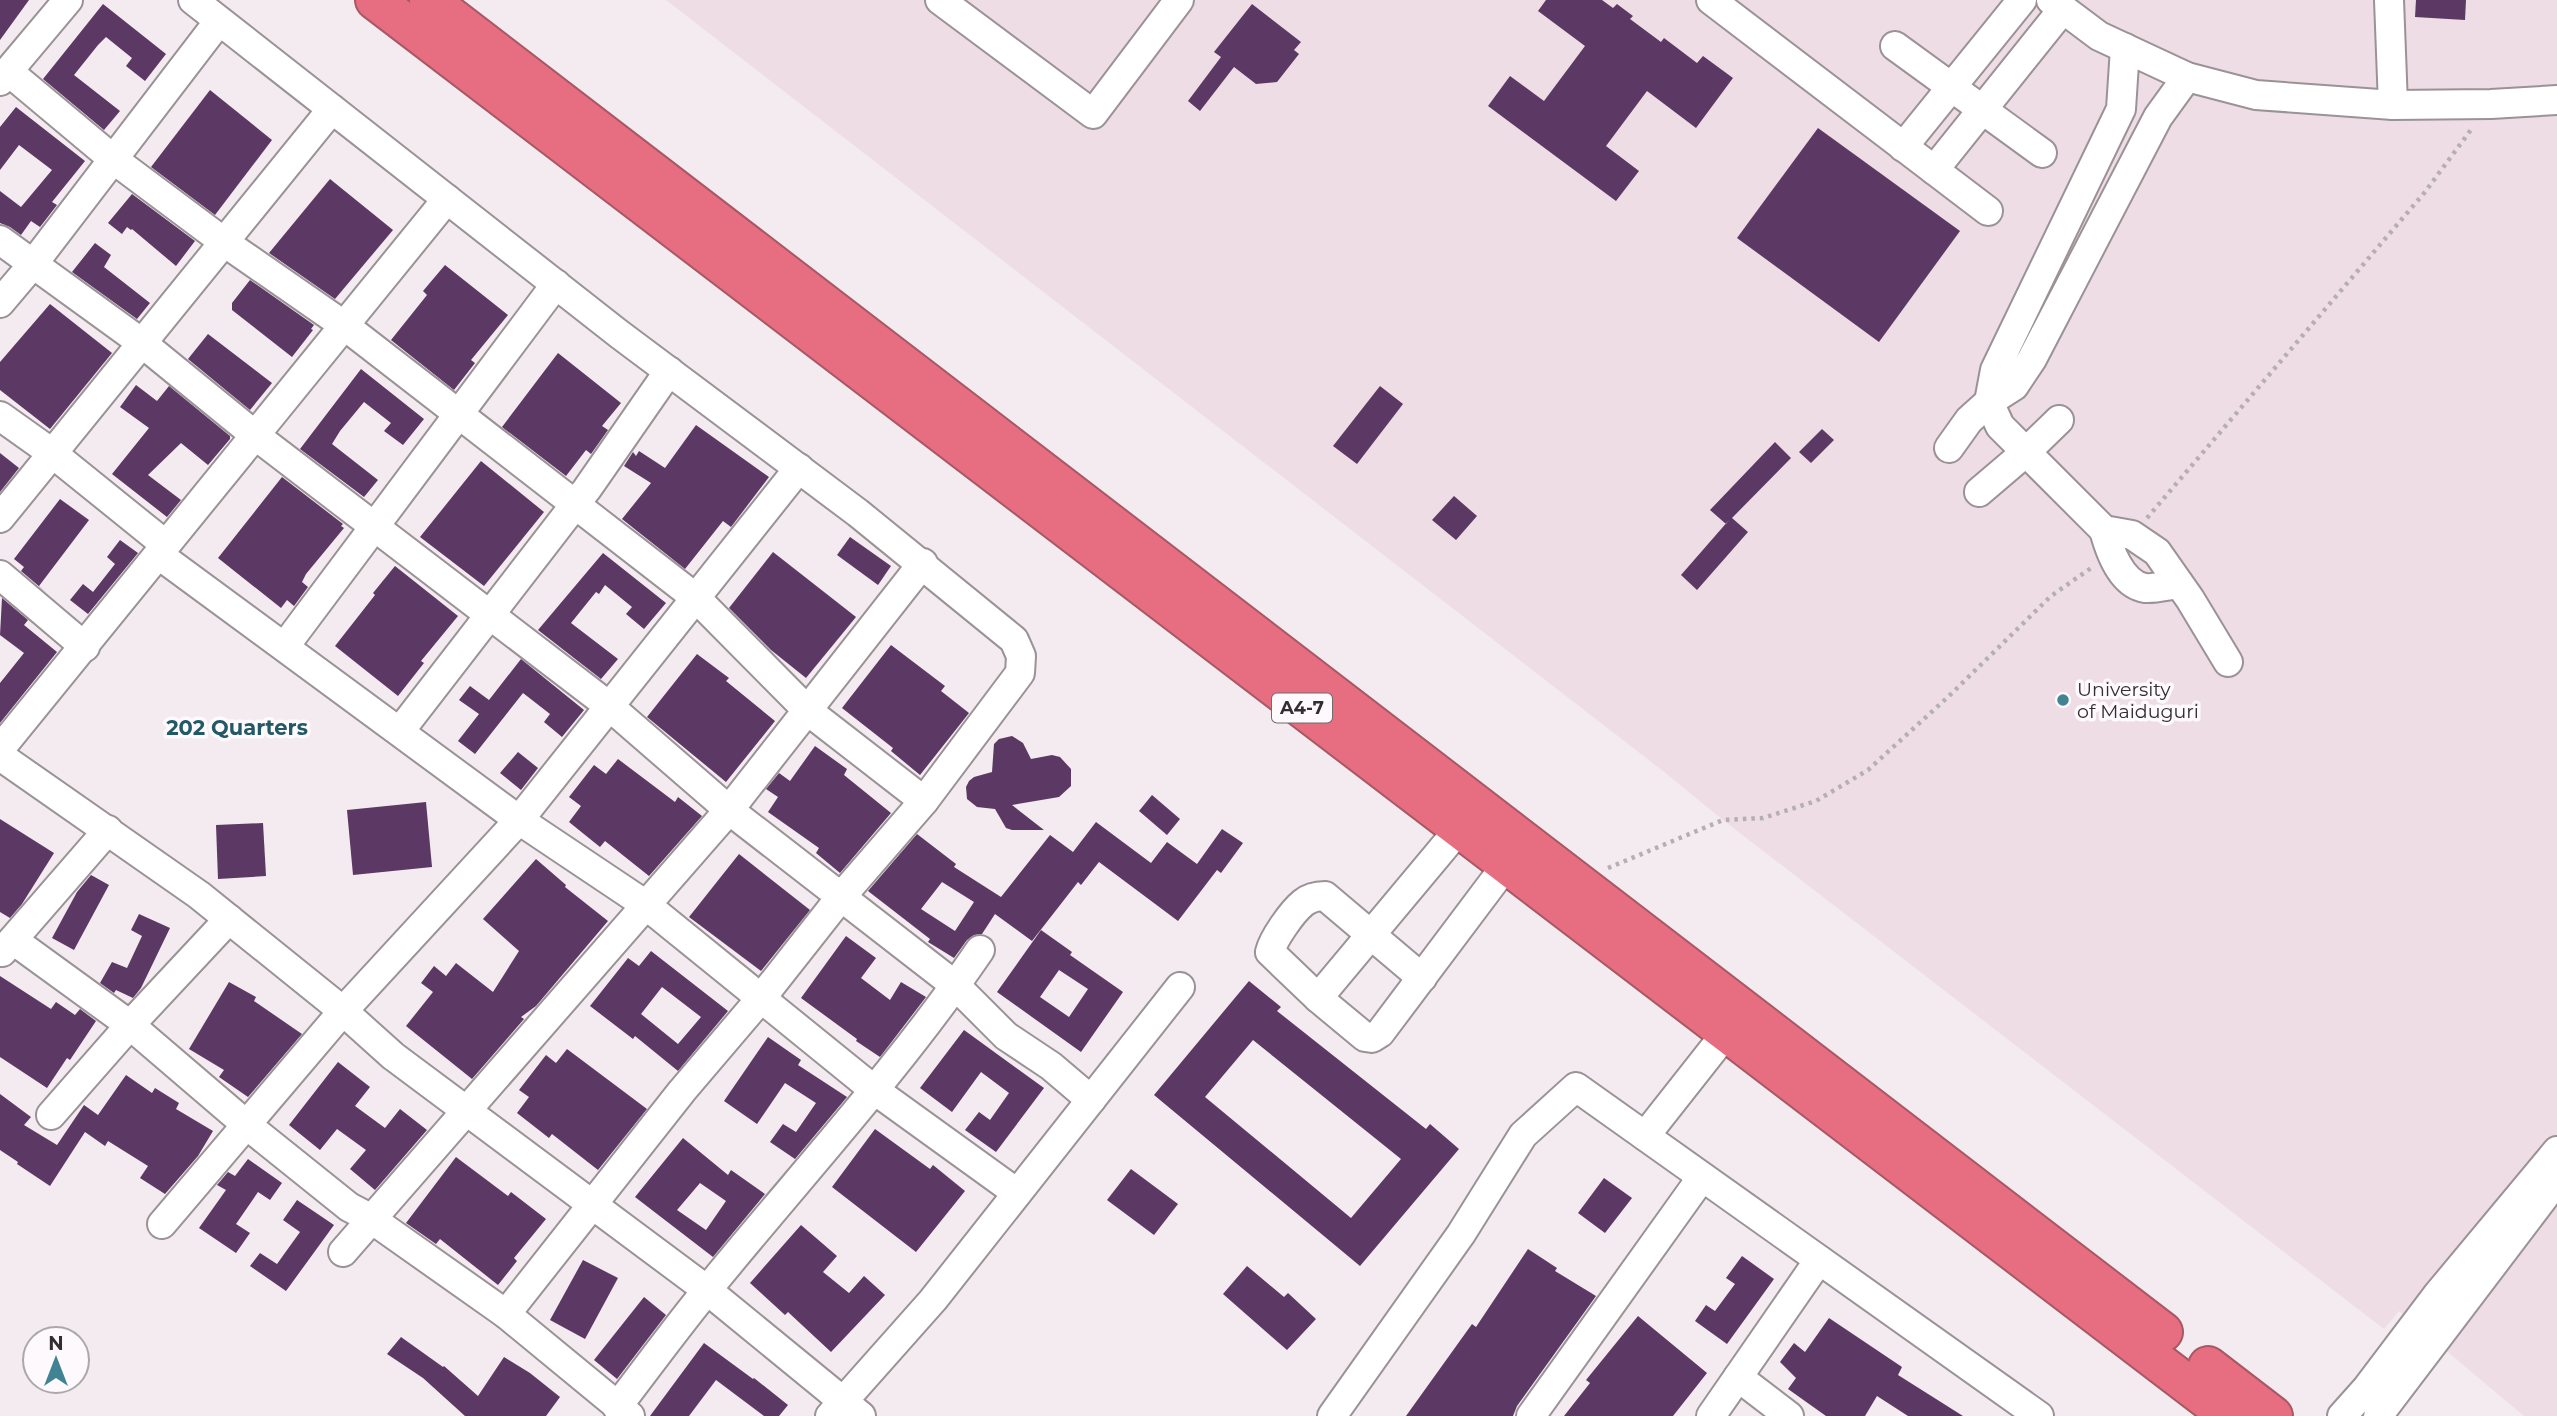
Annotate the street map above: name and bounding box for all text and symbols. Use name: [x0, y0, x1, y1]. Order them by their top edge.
place label: University of Maiduguri: [2077, 678, 2199, 723]
marker: University of Maiduguri: [2055, 692, 2071, 708]
road number: A4-7: [1272, 694, 1332, 722]
district label: 202 Quarters: [166, 715, 308, 740]
north arrow: [21, 1325, 91, 1395]
text: N: [48, 1332, 64, 1355]

